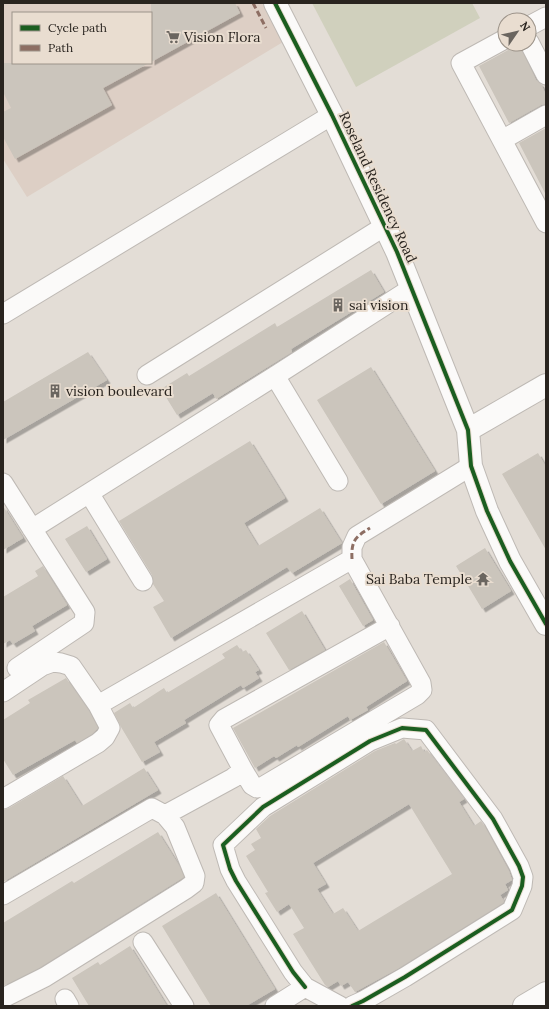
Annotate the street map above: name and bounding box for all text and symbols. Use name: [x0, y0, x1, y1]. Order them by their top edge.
legend: [12, 12, 152, 64]
north arrow: [497, 12, 537, 52]
text: N: [517, 19, 534, 34]
text: Cycle path: [48, 20, 107, 35]
place label: Vision Flora: [183, 28, 261, 46]
supermarket icon: Vision Flora: [165, 29, 181, 45]
text: Path: [48, 40, 73, 55]
street label: Roseland Residency Road: [335, 109, 421, 265]
place label: sai vision: [349, 296, 409, 314]
building icon: sai vision: [330, 297, 346, 313]
place label: vision boulevard: [66, 382, 172, 400]
building icon: vision boulevard: [47, 383, 63, 399]
place label: Sai Baba Temple: [366, 570, 472, 588]
temple icon: Sai Baba Temple: [475, 571, 491, 587]

